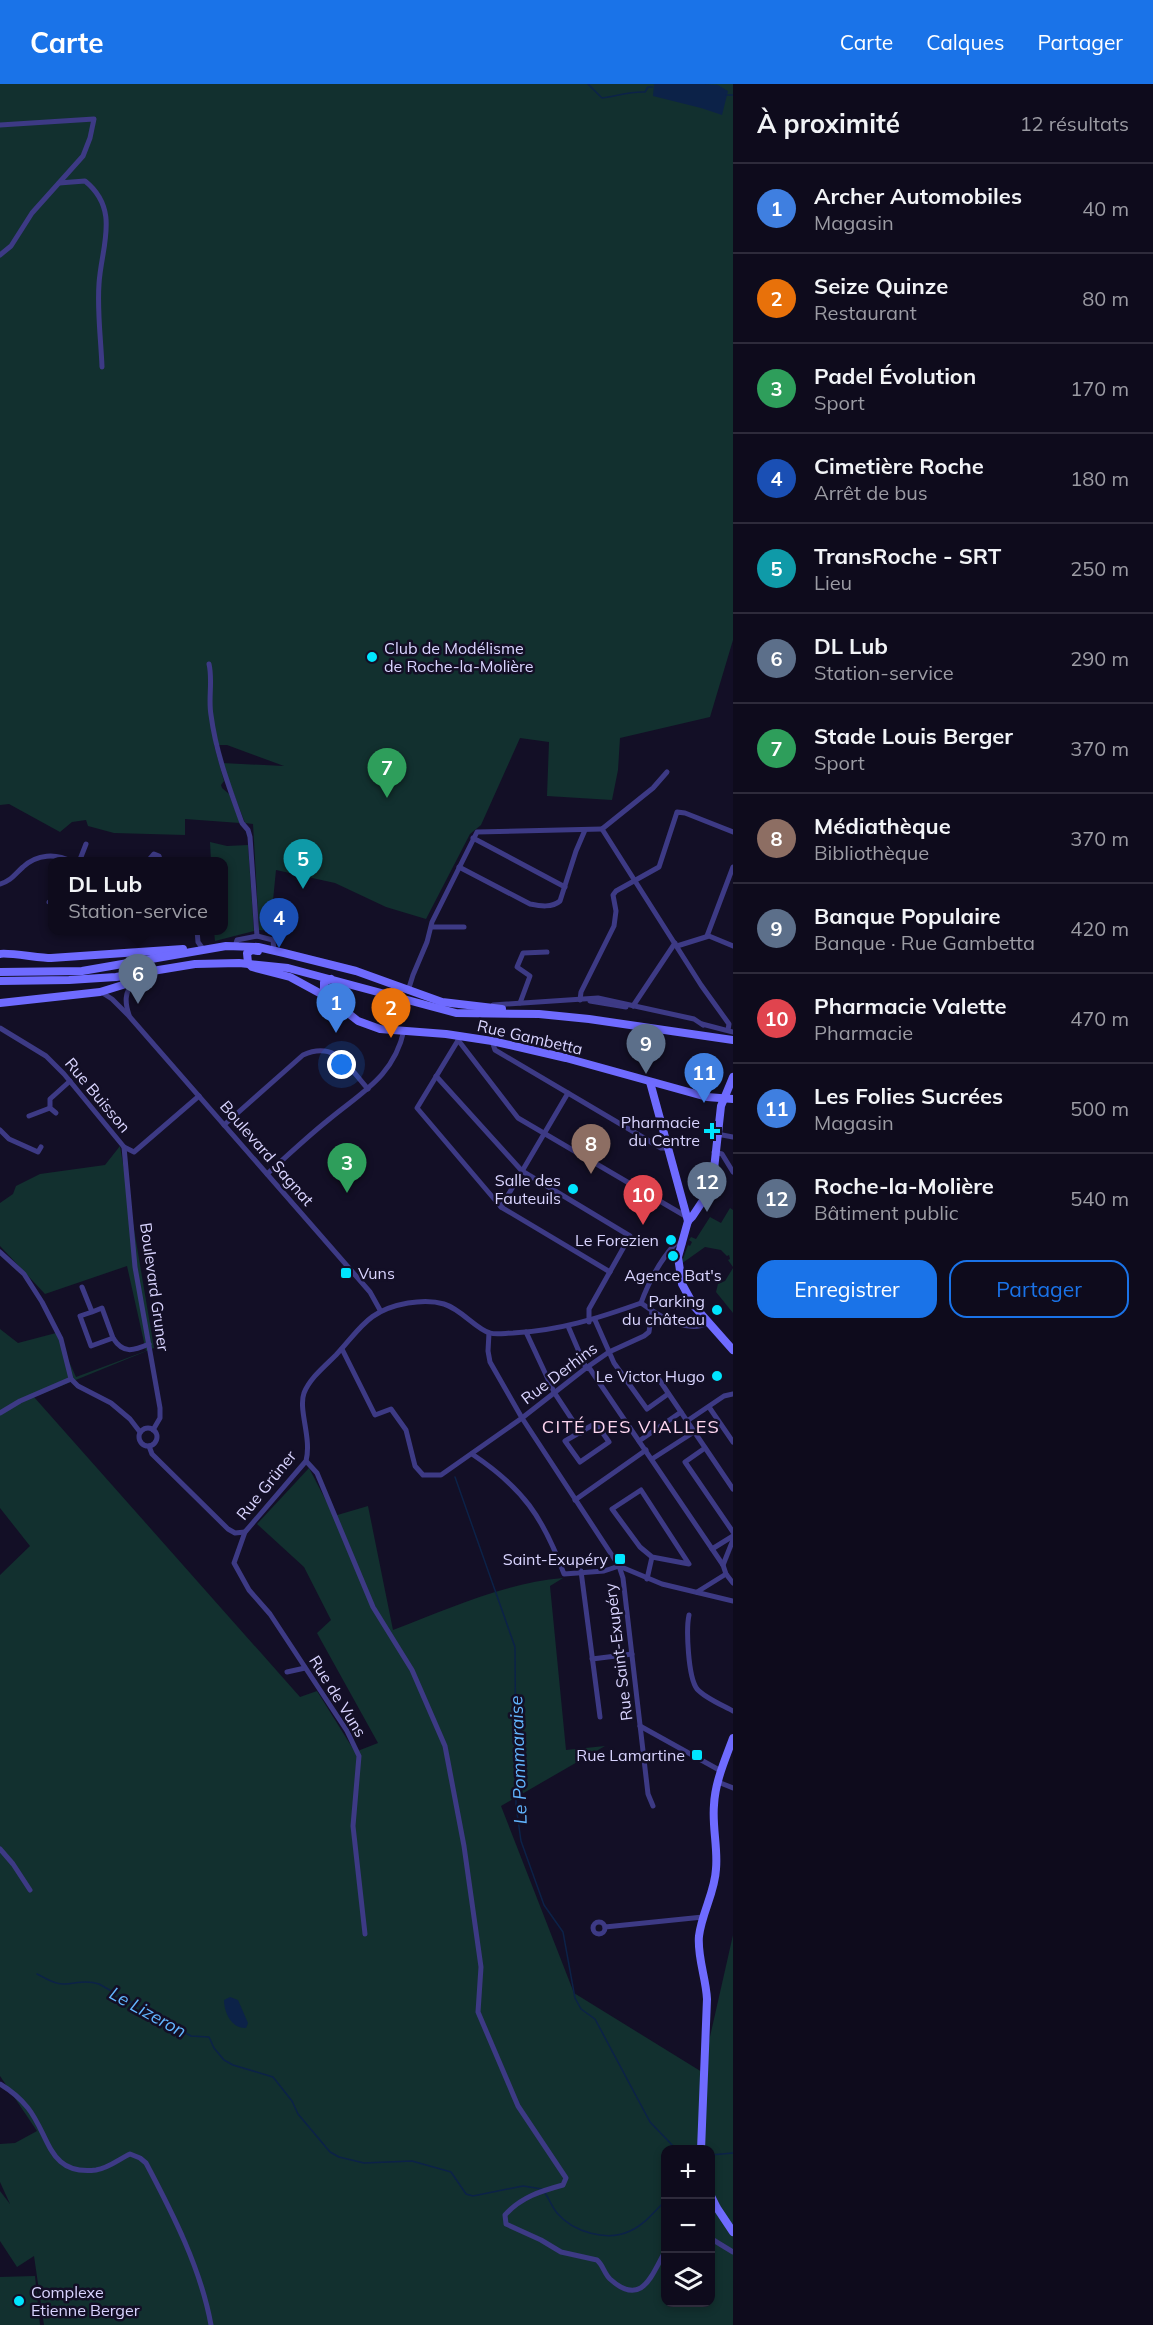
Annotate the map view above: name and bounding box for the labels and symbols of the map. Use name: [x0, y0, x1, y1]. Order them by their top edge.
place label: Club de Modélisme de Roche-la-Molière: [384, 638, 533, 676]
marker: Club de Modélisme de Roche-la-Molière: [365, 650, 379, 664]
pin: 7: [368, 748, 406, 798]
pin: 5: [284, 840, 322, 889]
pin: 4: [260, 898, 298, 948]
pin: 6: [118, 954, 158, 1004]
pin: 1: [316, 984, 356, 1033]
pin: 2: [372, 988, 410, 1038]
street label: Rue Gambetta: [475, 1015, 585, 1059]
pin: 9: [626, 1024, 666, 1074]
your location: [327, 1050, 356, 1079]
street label: Rue Buisson: [61, 1054, 135, 1136]
pin: 11: [684, 1054, 724, 1103]
street label: Boulevard Sagnat: [216, 1096, 318, 1210]
place label: Pharmacie du Centre: [621, 1112, 700, 1150]
pin: 8: [572, 1124, 610, 1174]
marker: Pharmacie du Centre: [705, 1124, 719, 1138]
pin: 3: [328, 1144, 366, 1193]
pin: 12: [688, 1162, 726, 1212]
place label: Salle des Fauteuils: [494, 1170, 561, 1208]
pin: 10: [624, 1176, 662, 1225]
marker: Salle des Fauteuils: [566, 1182, 580, 1196]
street label: Boulevard Gruner: [136, 1221, 174, 1353]
place label: Le Forezien: [575, 1230, 659, 1250]
marker: Le Forezien: [664, 1233, 678, 1247]
marker: Agence Bat's: [666, 1249, 680, 1263]
place label: Vuns: [358, 1263, 395, 1283]
place label: Agence Bat's: [624, 1265, 722, 1285]
marker: Vuns: [339, 1266, 353, 1280]
place label: Parking du château: [622, 1291, 705, 1329]
marker: Parking du château: [710, 1303, 724, 1317]
street label: Rue Derhins: [517, 1338, 601, 1408]
place label: Le Victor Hugo: [596, 1366, 705, 1386]
marker: Le Victor Hugo: [710, 1369, 724, 1383]
district label: CITÉ DES VIALLES: [542, 1415, 720, 1438]
street label: Rue Grüner: [232, 1446, 300, 1524]
place label: Saint-Exupéry: [503, 1549, 608, 1569]
marker: Saint-Exupéry: [613, 1552, 627, 1566]
street label: Rue Saint-Exupéry: [600, 1582, 636, 1722]
street label: Rue de Vuns: [305, 1651, 371, 1741]
water label: Le Pommaraise: [504, 1695, 532, 1825]
place label: Rue Lamartine: [576, 1745, 685, 1765]
marker: Rue Lamartine: [690, 1748, 704, 1762]
water label: Le Lizeron: [105, 1981, 191, 2043]
place label: Complexe Etienne Berger: [31, 2282, 140, 2320]
marker: Complexe Etienne Berger: [12, 2294, 26, 2308]

